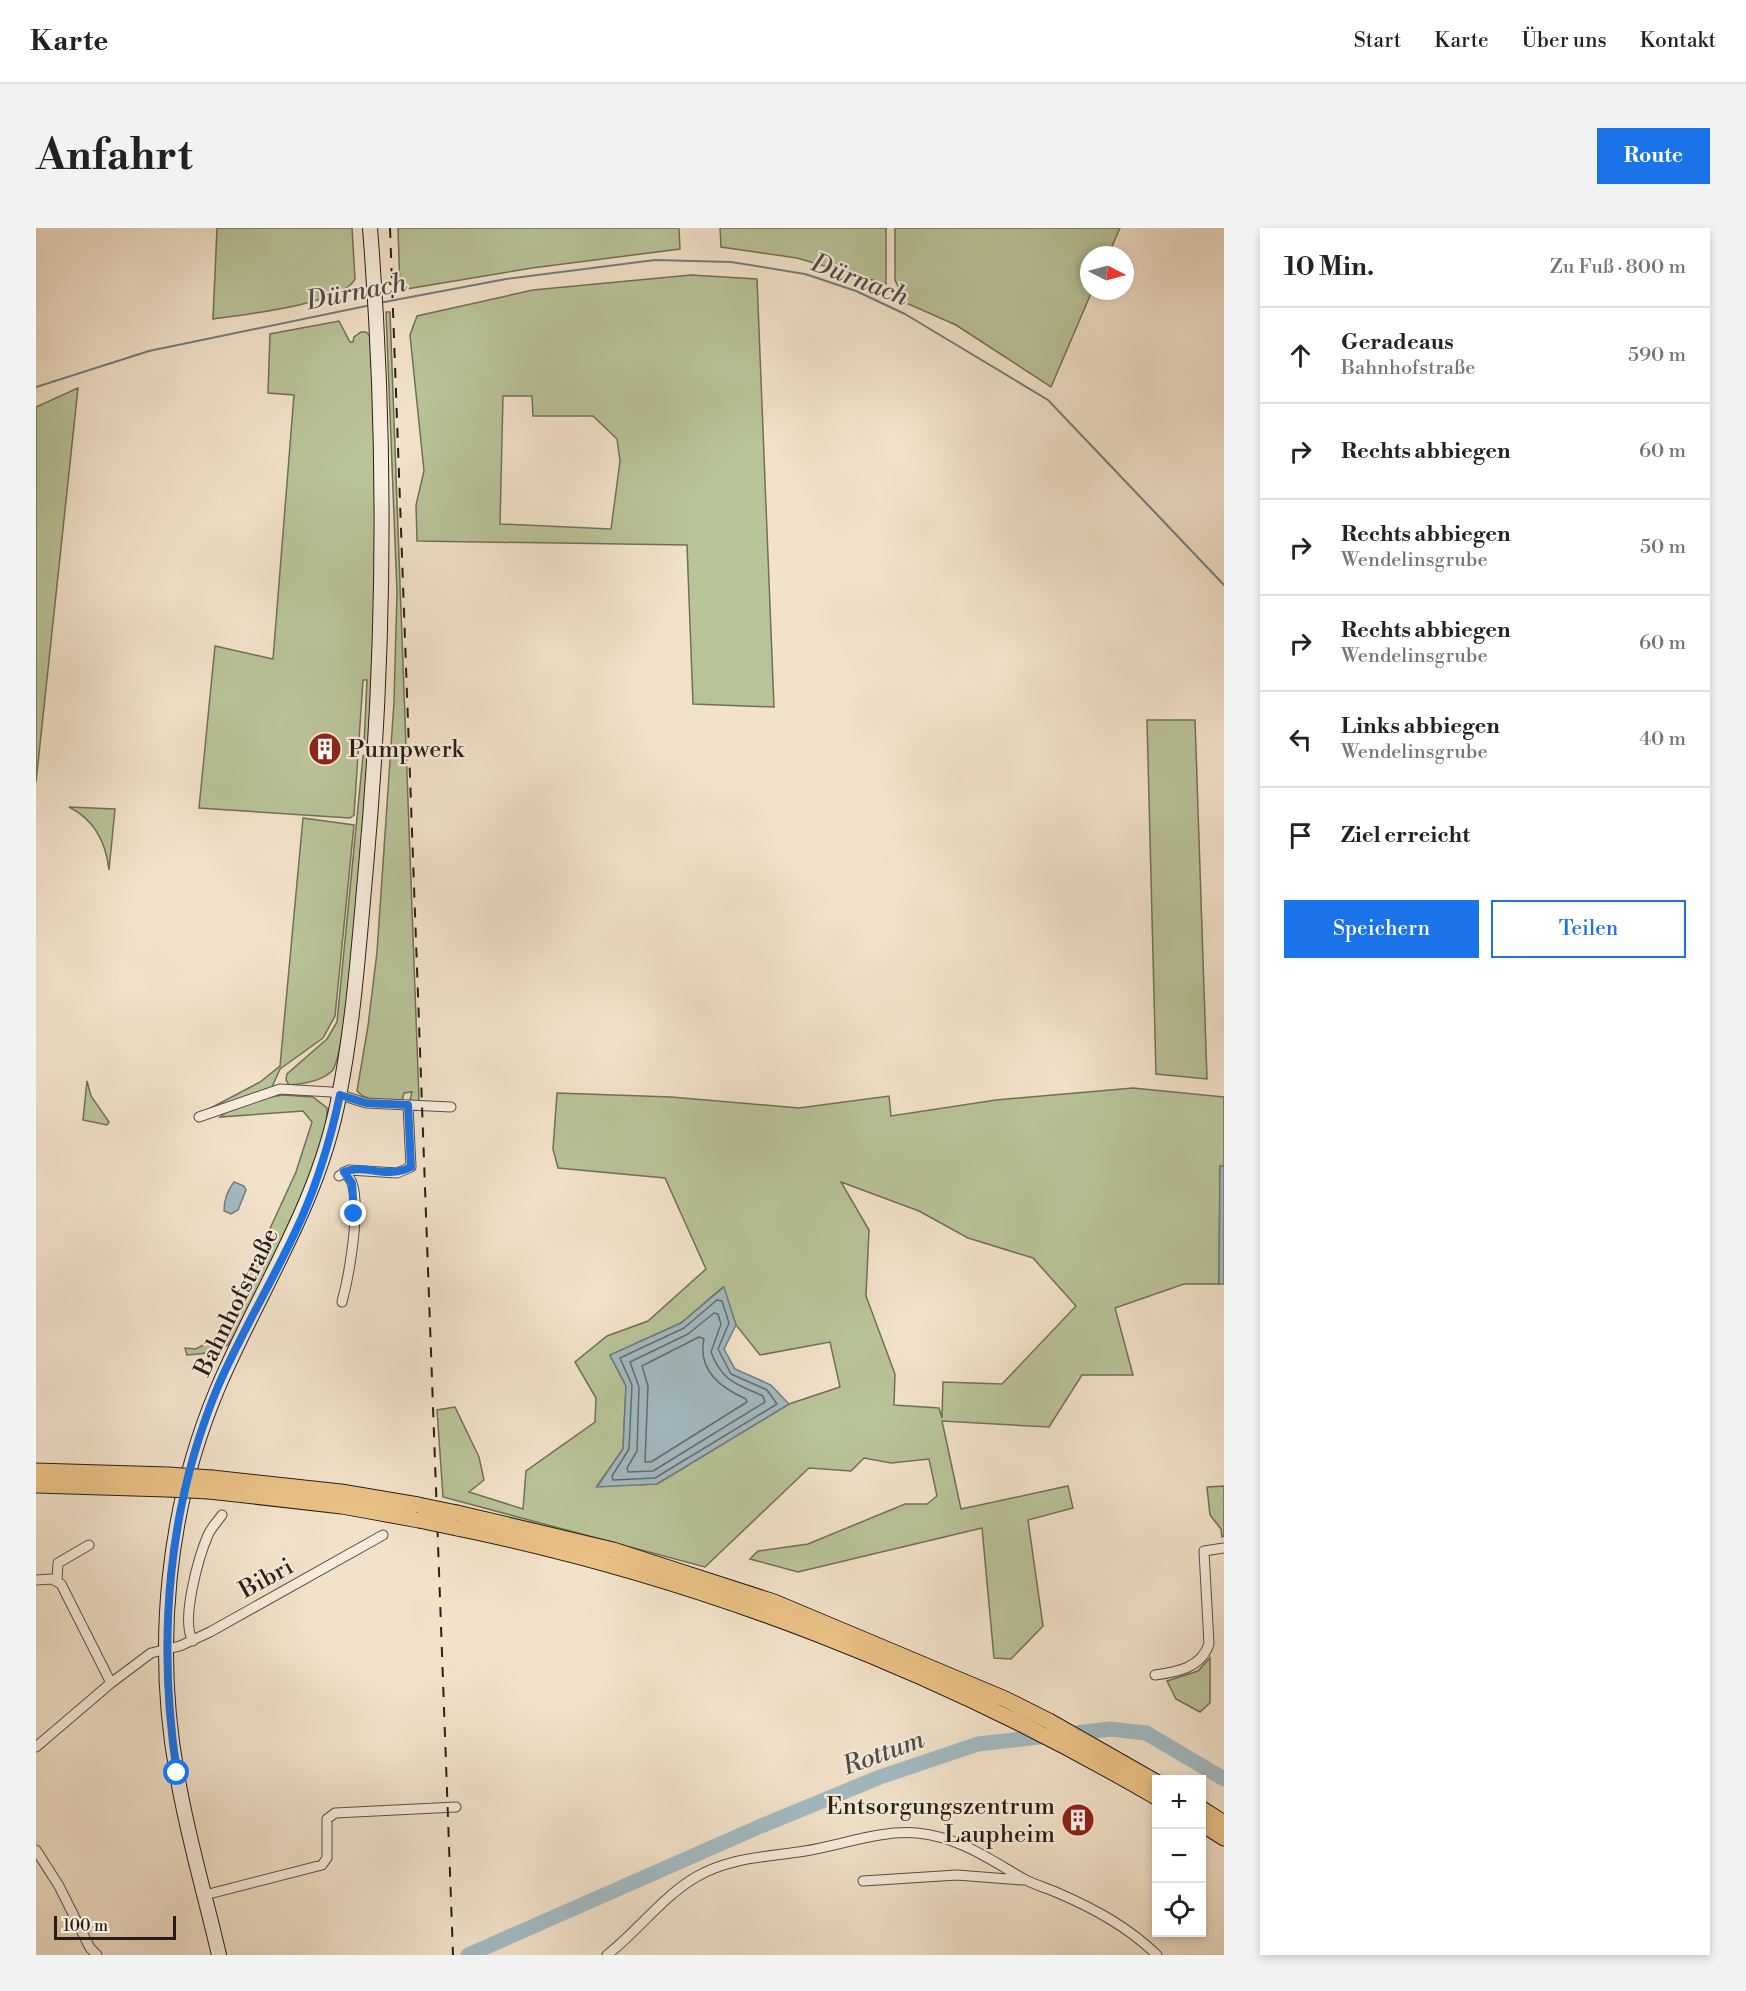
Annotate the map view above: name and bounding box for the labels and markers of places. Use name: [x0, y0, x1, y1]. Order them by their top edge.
building icon: Pumpwerk: [307, 731, 343, 767]
place label: Pumpwerk: [348, 735, 465, 765]
place label: Entsorgungszentrum Laupheim: [826, 1792, 1055, 1850]
building icon: Entsorgungszentrum Laupheim: [1060, 1802, 1096, 1838]

